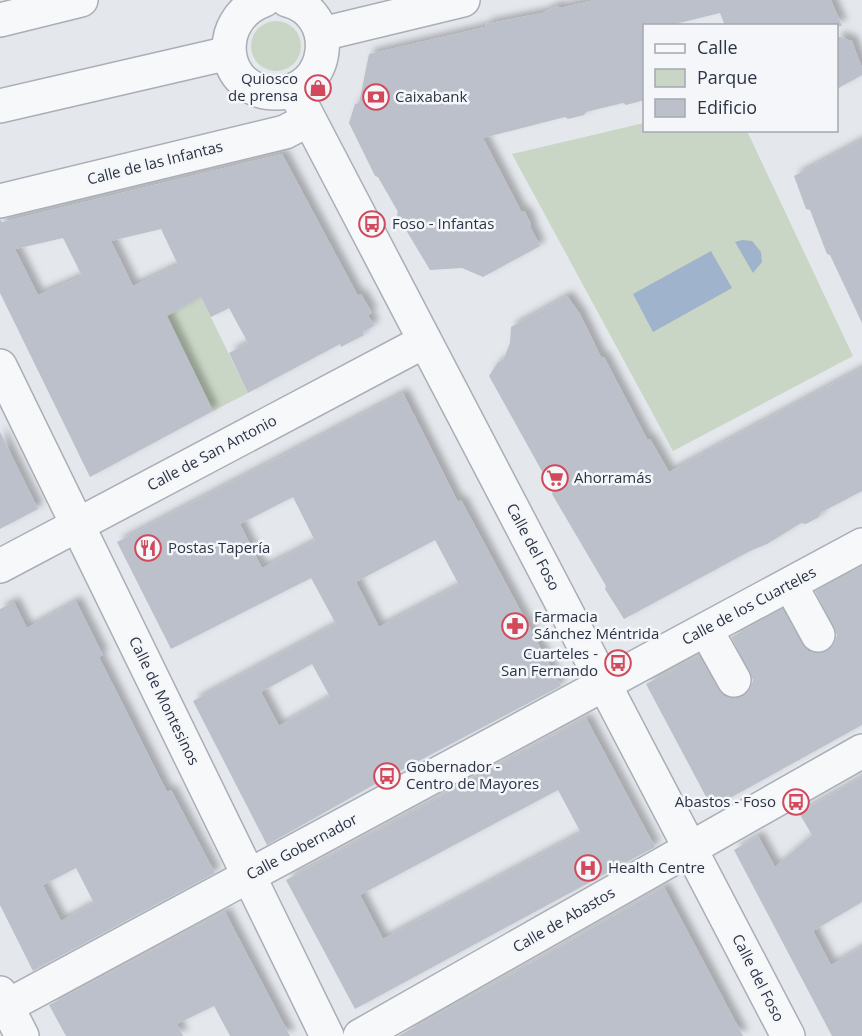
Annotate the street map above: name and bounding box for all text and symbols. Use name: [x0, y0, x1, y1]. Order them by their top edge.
legend: [643, 24, 838, 132]
text: Calle: [697, 35, 738, 59]
text: Parque: [697, 65, 757, 89]
place label: Quiosco de prensa: [228, 68, 298, 105]
shop icon: Quiosco de prensa: [303, 73, 333, 103]
bank icon: Caixabank: [361, 82, 391, 112]
place label: Caixabank: [395, 86, 467, 106]
text: Edificio: [697, 95, 757, 119]
street label: Calle de las Infantas: [85, 135, 225, 189]
bus stop icon: Foso - Infantas: [357, 209, 387, 239]
place label: Foso - Infantas: [392, 213, 494, 233]
street label: Calle de San Antonio: [143, 410, 280, 495]
supermarket icon: Ahorramás: [540, 463, 570, 493]
place label: Ahorramás: [574, 467, 652, 487]
street label: Calle del Foso: [503, 499, 565, 594]
restaurant icon: Postas Tapería: [133, 533, 163, 563]
place label: Postas Tapería: [168, 537, 270, 557]
street label: Calle de los Cuarteles: [678, 561, 819, 649]
place label: Farmacia Sánchez Méntrida: [534, 606, 659, 643]
pharmacy icon: Farmacia Sánchez Méntrida: [500, 611, 530, 641]
street label: Calle de Montesinos: [125, 633, 205, 768]
place label: Cuarteles - San Fernando: [501, 643, 598, 680]
bus stop icon: Cuarteles - San Fernando: [603, 648, 633, 678]
place label: Gobernador - Centro de Mayores: [406, 756, 539, 793]
bus stop icon: Gobernador - Centro de Mayores: [372, 761, 402, 791]
bus stop icon: Abastos - Foso: [781, 787, 811, 817]
place label: Abastos - Foso: [675, 791, 776, 811]
street label: Calle Gobernador: [242, 808, 361, 884]
hospital icon: Health Centre: [573, 853, 603, 883]
place label: Health Centre: [608, 857, 705, 877]
street label: Calle de Abastos: [509, 882, 618, 957]
street label: Calle del Foso: [728, 930, 790, 1025]

